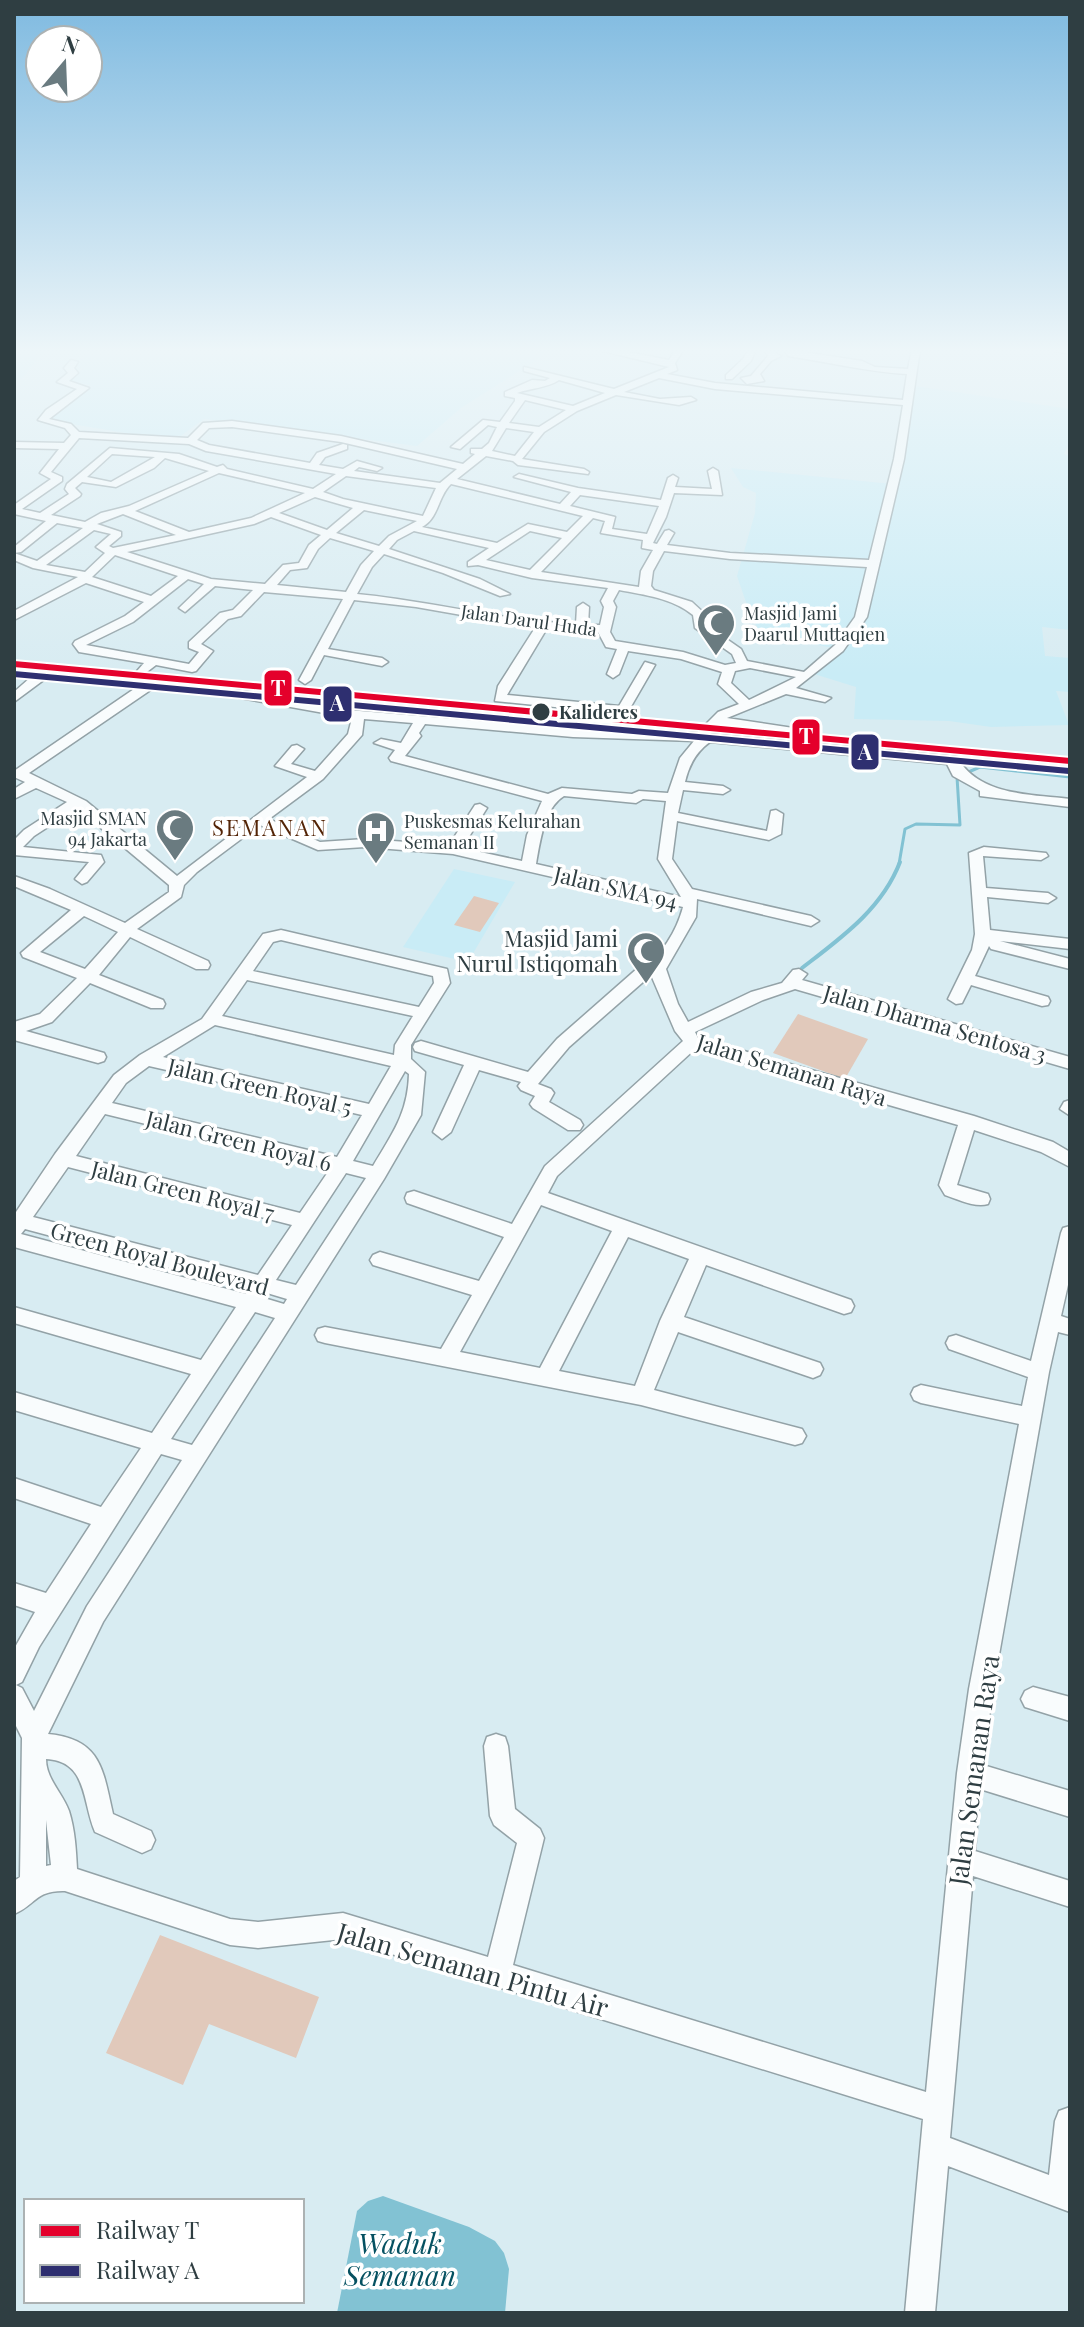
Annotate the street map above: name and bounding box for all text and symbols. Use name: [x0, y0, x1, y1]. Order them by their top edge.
north arrow: [24, 24, 104, 104]
text: N: [58, 27, 83, 61]
street label: Jalan Darul Huda: [458, 598, 599, 641]
place label: Masjid Jami Daarul Muttaqien: [744, 601, 885, 646]
mosque icon: Masjid Jami Daarul Muttaqien: [695, 602, 737, 657]
line badge: T: [263, 669, 293, 707]
text: T: [271, 672, 286, 702]
line badge: A: [322, 685, 353, 723]
text: A: [329, 687, 345, 717]
place label: Kalideres: [559, 700, 638, 724]
marker: Kalideres: [530, 701, 552, 723]
line badge: T: [791, 718, 821, 756]
text: T: [799, 720, 814, 750]
line badge: A: [850, 733, 880, 771]
text: A: [857, 736, 873, 766]
place label: Masjid SMAN 94 Jakarta: [40, 806, 147, 851]
mosque icon: Masjid SMAN 94 Jakarta: [154, 807, 196, 862]
place label: Puskesmas Kelurahan Semanan II: [404, 809, 581, 854]
hospital icon: Puskesmas Kelurahan Semanan II: [355, 810, 397, 865]
district label: SEMANAN: [212, 812, 328, 842]
street label: Jalan SMA 94: [550, 858, 681, 916]
place label: Masjid Jami Nurul Istiqomah: [456, 923, 618, 978]
mosque icon: Masjid Jami Nurul Istiqomah: [625, 930, 667, 985]
street label: Jalan Dharma Sentosa 3: [819, 977, 1050, 1069]
street label: Jalan Semanan Raya: [693, 1026, 890, 1112]
street label: Jalan Green Royal 5: [164, 1050, 355, 1122]
street label: Jalan Green Royal 6: [142, 1102, 335, 1178]
street label: Jalan Green Royal 7: [87, 1152, 278, 1227]
street label: Green Royal Boulevard: [48, 1214, 273, 1302]
street label: Jalan Semanan Raya: [939, 1652, 1007, 1889]
street label: Jalan Semanan Pintu Air: [332, 1913, 613, 2025]
legend: [24, 2199, 304, 2303]
text: Railway T: [96, 2213, 199, 2245]
water label: Waduk Semanan: [343, 2224, 456, 2293]
text: Railway A: [96, 2253, 200, 2285]

